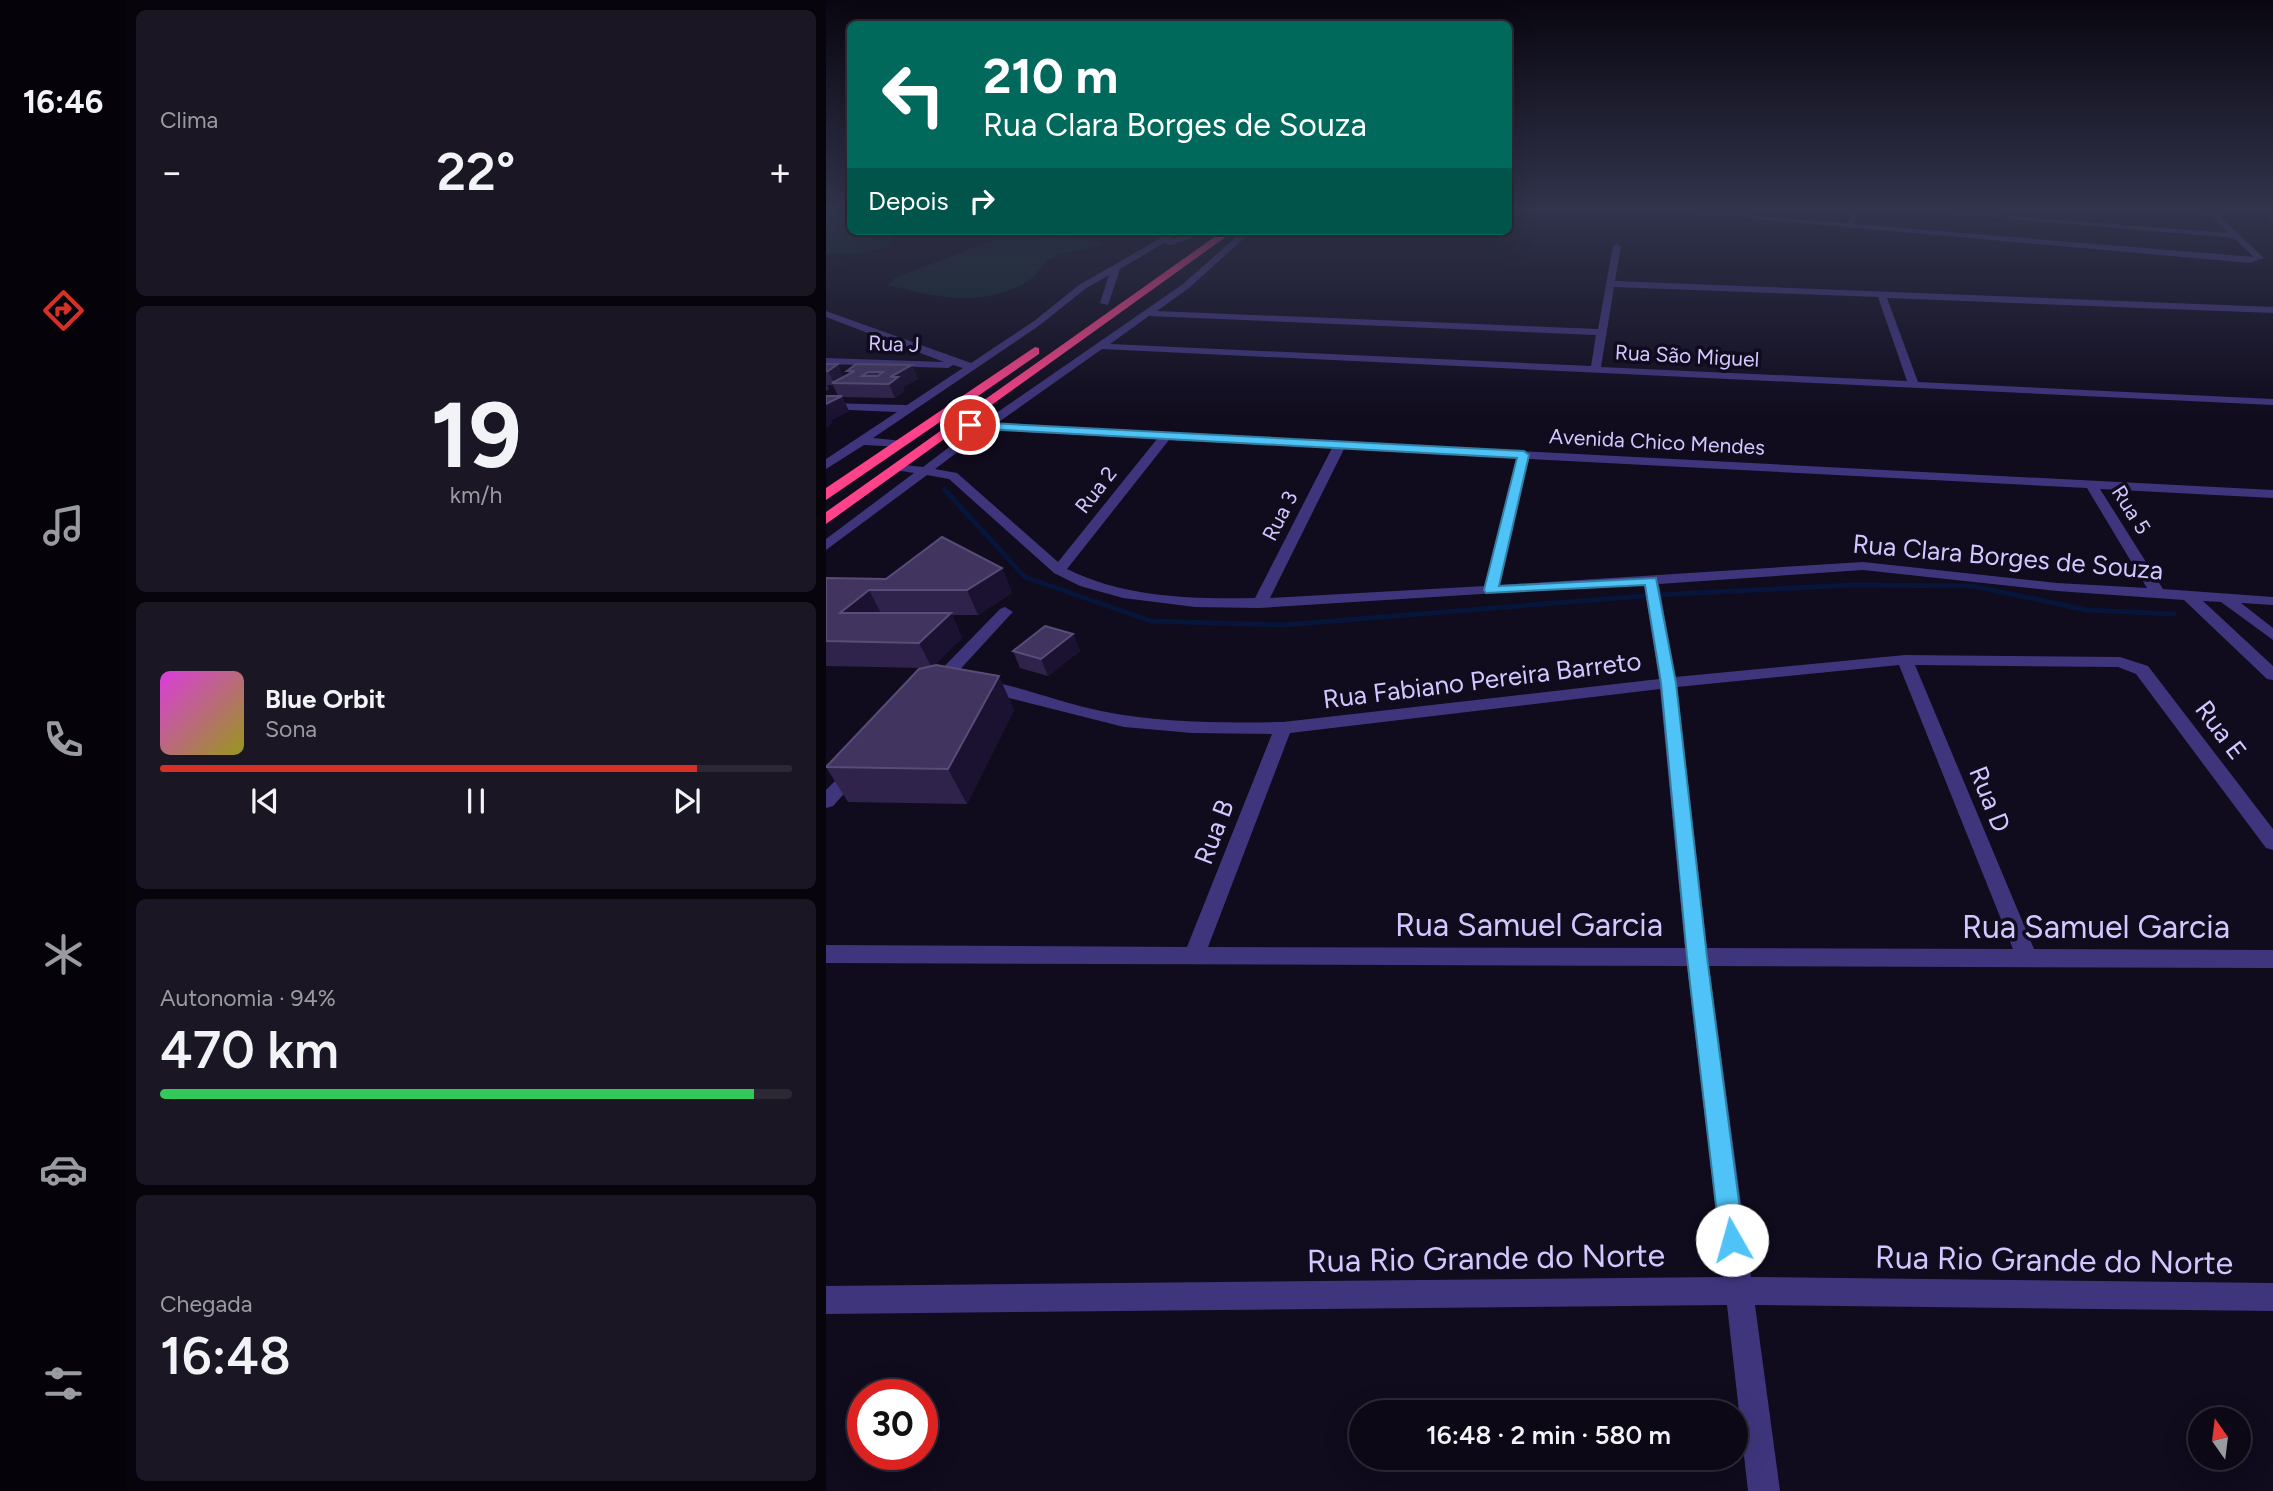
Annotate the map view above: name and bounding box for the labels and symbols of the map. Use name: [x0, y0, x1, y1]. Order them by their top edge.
street label: Rua J: [868, 330, 920, 357]
street label: Rua São Miguel: [1614, 339, 1760, 372]
pin: [940, 395, 1000, 455]
street label: Avenida Chico Mendes: [1549, 423, 1765, 460]
street label: Rua 2: [1070, 461, 1122, 518]
street label: Rua 5: [2107, 481, 2156, 539]
street label: Rua 3: [1257, 487, 1303, 545]
street label: Rua Clara Borges de Souza: [1851, 527, 2165, 587]
street label: Rua Fabiano Pereira Barreto: [1321, 645, 1643, 715]
street label: Rua E: [2188, 694, 2254, 766]
street label: Rua D: [1962, 761, 2018, 837]
street label: Rua B: [1187, 795, 1241, 869]
street label: Rua Samuel Garcia: [1395, 906, 1663, 944]
street label: Rua Samuel Garcia: [1962, 908, 2230, 946]
position arrow: [1695, 1203, 1769, 1277]
street label: Rua Rio Grande do Norte: [1307, 1236, 1665, 1280]
street label: Rua Rio Grande do Norte: [1875, 1238, 2233, 1282]
speed limit sign: 30: [847, 1379, 938, 1470]
north arrow: [2188, 1407, 2250, 1470]

